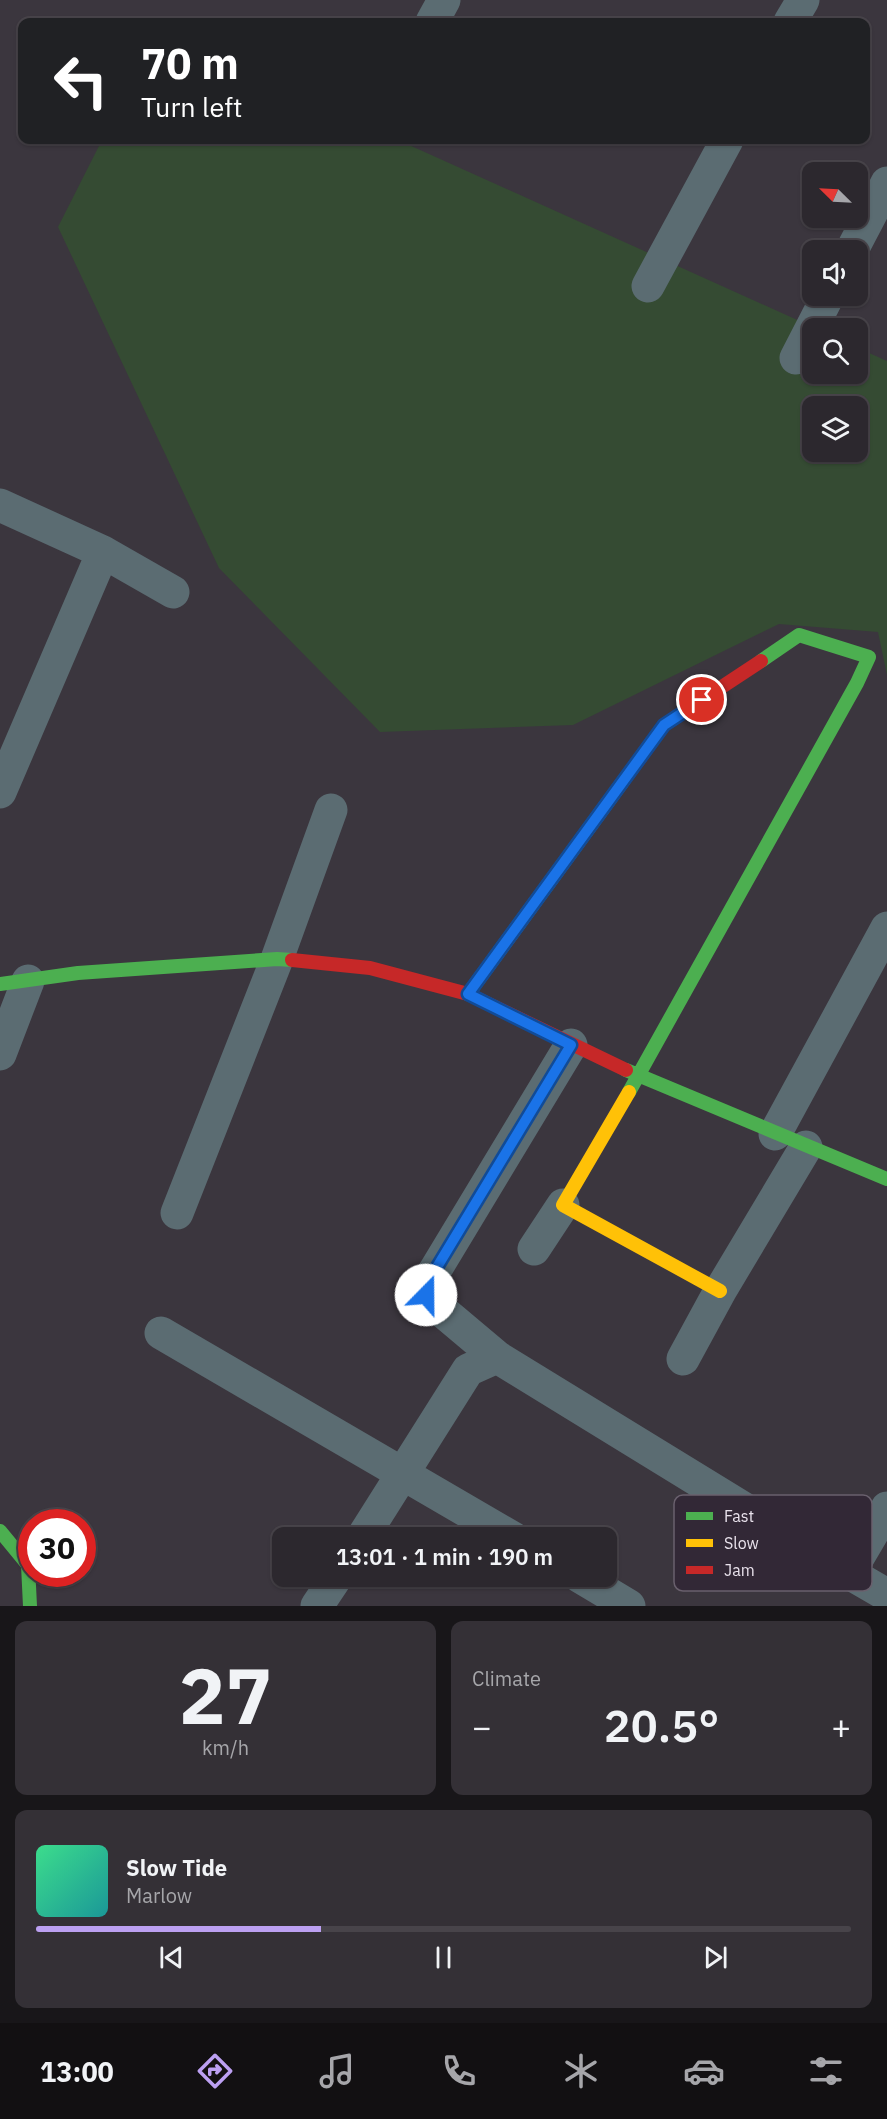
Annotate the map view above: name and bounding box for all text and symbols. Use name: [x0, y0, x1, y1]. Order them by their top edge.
text: 70 m: [141, 36, 239, 91]
icon: left: [42, 42, 120, 120]
text: Turn left: [141, 89, 242, 124]
north arrow: [802, 162, 868, 228]
map controls: [802, 162, 868, 462]
button: sound: [802, 240, 868, 306]
button: search: [802, 318, 868, 384]
button: layers: [802, 396, 868, 462]
pin: [676, 674, 727, 725]
icon: arrive: [685, 683, 718, 716]
position arrow: [394, 1263, 458, 1327]
legend: [674, 1495, 872, 1591]
text: Fast: [724, 1506, 754, 1526]
speed limit sign: 30: [18, 1509, 96, 1587]
text: Slow: [724, 1533, 759, 1553]
text: 13:01 · 1 min · 190 m: [336, 1542, 553, 1571]
text: Jam: [724, 1560, 755, 1580]
text: 27: [179, 1644, 272, 1745]
text: Climate: [472, 1665, 541, 1692]
text: 20.5°: [604, 1696, 719, 1754]
text: −: [472, 1705, 492, 1748]
text: +: [831, 1705, 851, 1748]
text: km/h: [202, 1734, 249, 1761]
text: Slow Tide: [126, 1853, 227, 1882]
text: Marlow: [126, 1882, 192, 1909]
icon: previous: [155, 1941, 188, 1974]
icon: pause: [427, 1941, 460, 1974]
icon: next: [699, 1941, 732, 1974]
icon: directions: [194, 2050, 236, 2092]
icon: music: [316, 2050, 358, 2092]
icon: phone: [438, 2050, 480, 2092]
icon: climate: [560, 2050, 602, 2092]
icon: car: [683, 2050, 725, 2092]
icon: filters: [805, 2050, 847, 2092]
text: 13:00: [40, 2054, 114, 2089]

